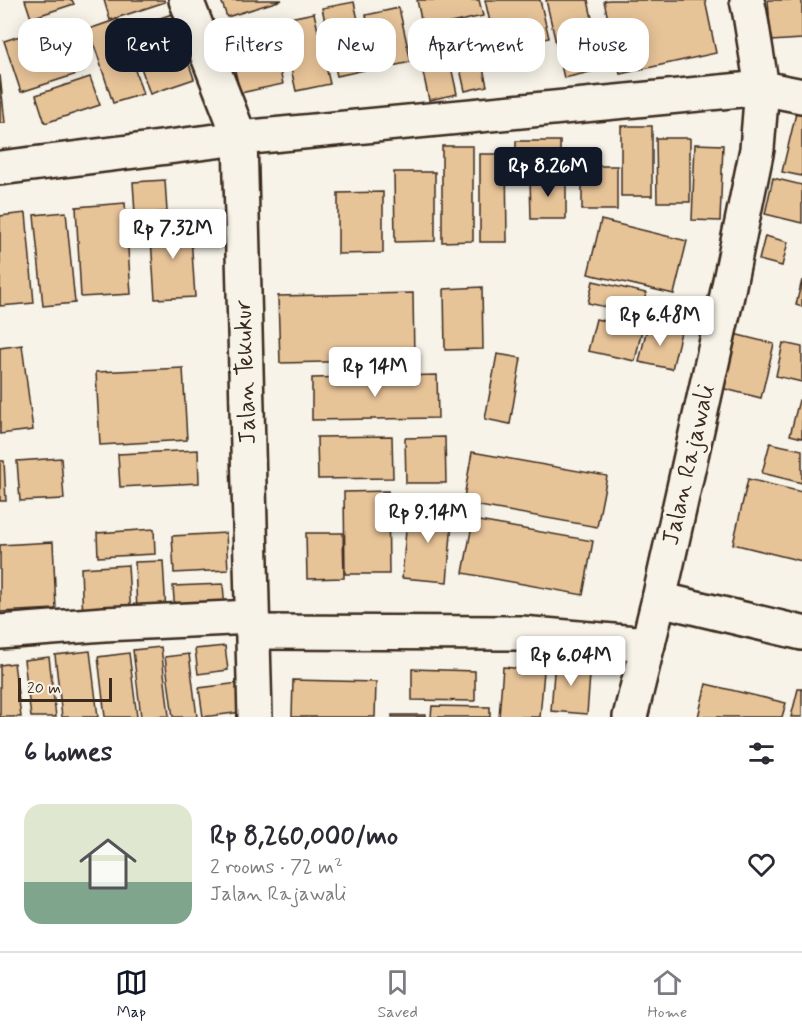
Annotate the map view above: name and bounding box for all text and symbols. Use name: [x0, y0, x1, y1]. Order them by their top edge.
chip: Buy: [18, 18, 93, 72]
chip: Rent: [105, 18, 192, 72]
chip: Filters: [204, 18, 304, 72]
chip: New: [316, 18, 396, 72]
chip: Apartment: [408, 18, 545, 72]
chip: House: [557, 18, 649, 72]
pin: Rp 8.26M: [486, 147, 610, 198]
text: Rp 8.26M: [508, 153, 588, 180]
pin: Rp 7.32M: [111, 209, 235, 260]
text: Rp 7.32M: [133, 215, 213, 242]
pin: Rp 6.48M: [598, 296, 722, 347]
street label: Jalan Tekukur: [228, 299, 264, 445]
text: Rp 6.48M: [620, 302, 700, 329]
pin: Rp 14M: [326, 347, 424, 398]
text: Rp 14M: [343, 353, 407, 380]
street label: Jalan Rajawali: [655, 382, 723, 548]
pin: Rp 9.14M: [366, 493, 490, 544]
text: Rp 9.14M: [389, 499, 467, 526]
pin: Rp 6.04M: [509, 636, 633, 687]
text: Rp 6.04M: [530, 642, 612, 669]
scale bar: [18, 675, 112, 702]
text: 20 m: [27, 678, 61, 699]
text: 6 homes: [24, 736, 112, 770]
icon: filters: [745, 737, 778, 770]
text: Rp 8,260,000/mo: [210, 820, 398, 854]
icon: home: [72, 828, 144, 900]
icon: heart: [745, 848, 778, 881]
text: 2 rooms · 72 m²: [210, 854, 343, 881]
text: Jalan Rajawali: [210, 881, 347, 908]
tab: Map: [115, 966, 148, 1023]
tab: Saved: [377, 966, 418, 1023]
tab: Home: [647, 966, 687, 1023]

